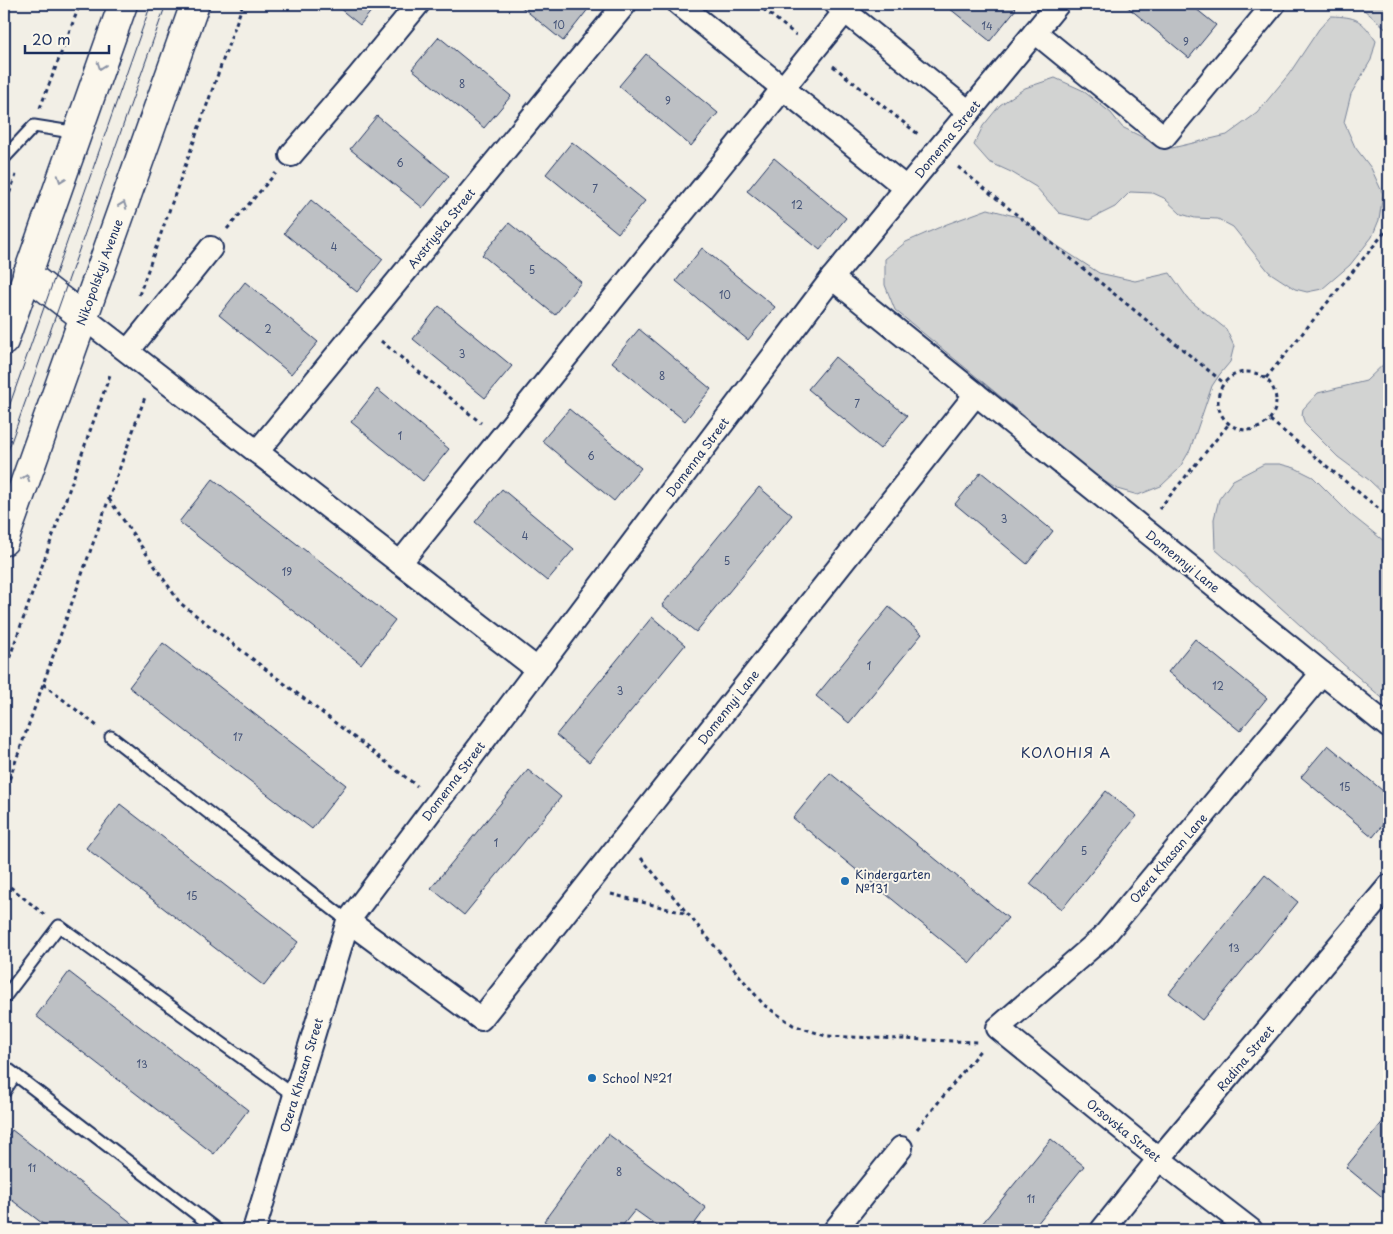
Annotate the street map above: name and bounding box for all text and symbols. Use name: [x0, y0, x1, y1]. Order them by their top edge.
house number: 10: [553, 17, 565, 32]
house number: 14: [981, 18, 993, 33]
scale bar: [25, 22, 109, 54]
text: 20 m: [32, 27, 71, 50]
house number: 9: [1183, 34, 1189, 49]
one-way arrow: [97, 61, 107, 70]
house number: 8: [459, 76, 465, 91]
house number: 9: [665, 93, 671, 108]
street label: Domenna Street: [910, 96, 984, 182]
house number: 6: [396, 155, 404, 170]
one-way arrow: [57, 174, 67, 183]
house number: 7: [592, 181, 598, 196]
street label: Avstriyska Street: [403, 184, 479, 272]
house number: 12: [791, 197, 803, 212]
one-way arrow: [117, 201, 127, 210]
street label: Nikopolskyi Avenue: [71, 216, 127, 328]
house number: 4: [331, 239, 338, 254]
house number: 5: [529, 262, 535, 277]
house number: 10: [719, 287, 731, 302]
house number: 2: [264, 321, 272, 336]
house number: 3: [459, 346, 465, 361]
house number: 8: [659, 368, 665, 383]
house number: 7: [854, 396, 860, 411]
street label: Domenna Street: [661, 413, 733, 501]
house number: 1: [398, 428, 402, 443]
house number: 6: [587, 448, 595, 463]
one-way arrow: [20, 475, 30, 483]
house number: 3: [1001, 511, 1007, 526]
street label: Domennyi Lane: [1142, 525, 1224, 597]
house number: 4: [522, 528, 529, 543]
house number: 5: [724, 553, 730, 568]
house number: 19: [282, 564, 292, 579]
house number: 1: [867, 658, 871, 673]
street label: Domennyi Lane: [693, 665, 763, 748]
house number: 12: [1212, 678, 1224, 693]
house number: 3: [617, 683, 623, 698]
house number: 17: [233, 729, 244, 744]
street label: Domenna Street: [417, 737, 489, 825]
district label: КОЛОНІЯ А: [1021, 742, 1111, 763]
house number: 15: [1340, 779, 1350, 794]
street label: Ozera Khasan Lane: [1125, 809, 1211, 907]
house number: 1: [494, 835, 498, 850]
house number: 5: [1081, 843, 1087, 858]
place label: Kindergarten №131: [855, 865, 931, 897]
marker: Kindergarten №131: [839, 875, 851, 887]
house number: 15: [187, 888, 197, 903]
house number: 13: [1228, 940, 1240, 955]
street label: Ozera Khasan Street: [275, 1015, 327, 1135]
street label: Radina Street: [1212, 1021, 1278, 1095]
house number: 13: [136, 1056, 148, 1071]
place label: School №21: [602, 1069, 672, 1087]
marker: School №21: [586, 1072, 598, 1084]
street label: Orsovska Street: [1083, 1094, 1165, 1166]
house number: 11: [28, 1160, 36, 1175]
house number: 8: [616, 1164, 622, 1179]
house number: 11: [1027, 1191, 1035, 1206]

